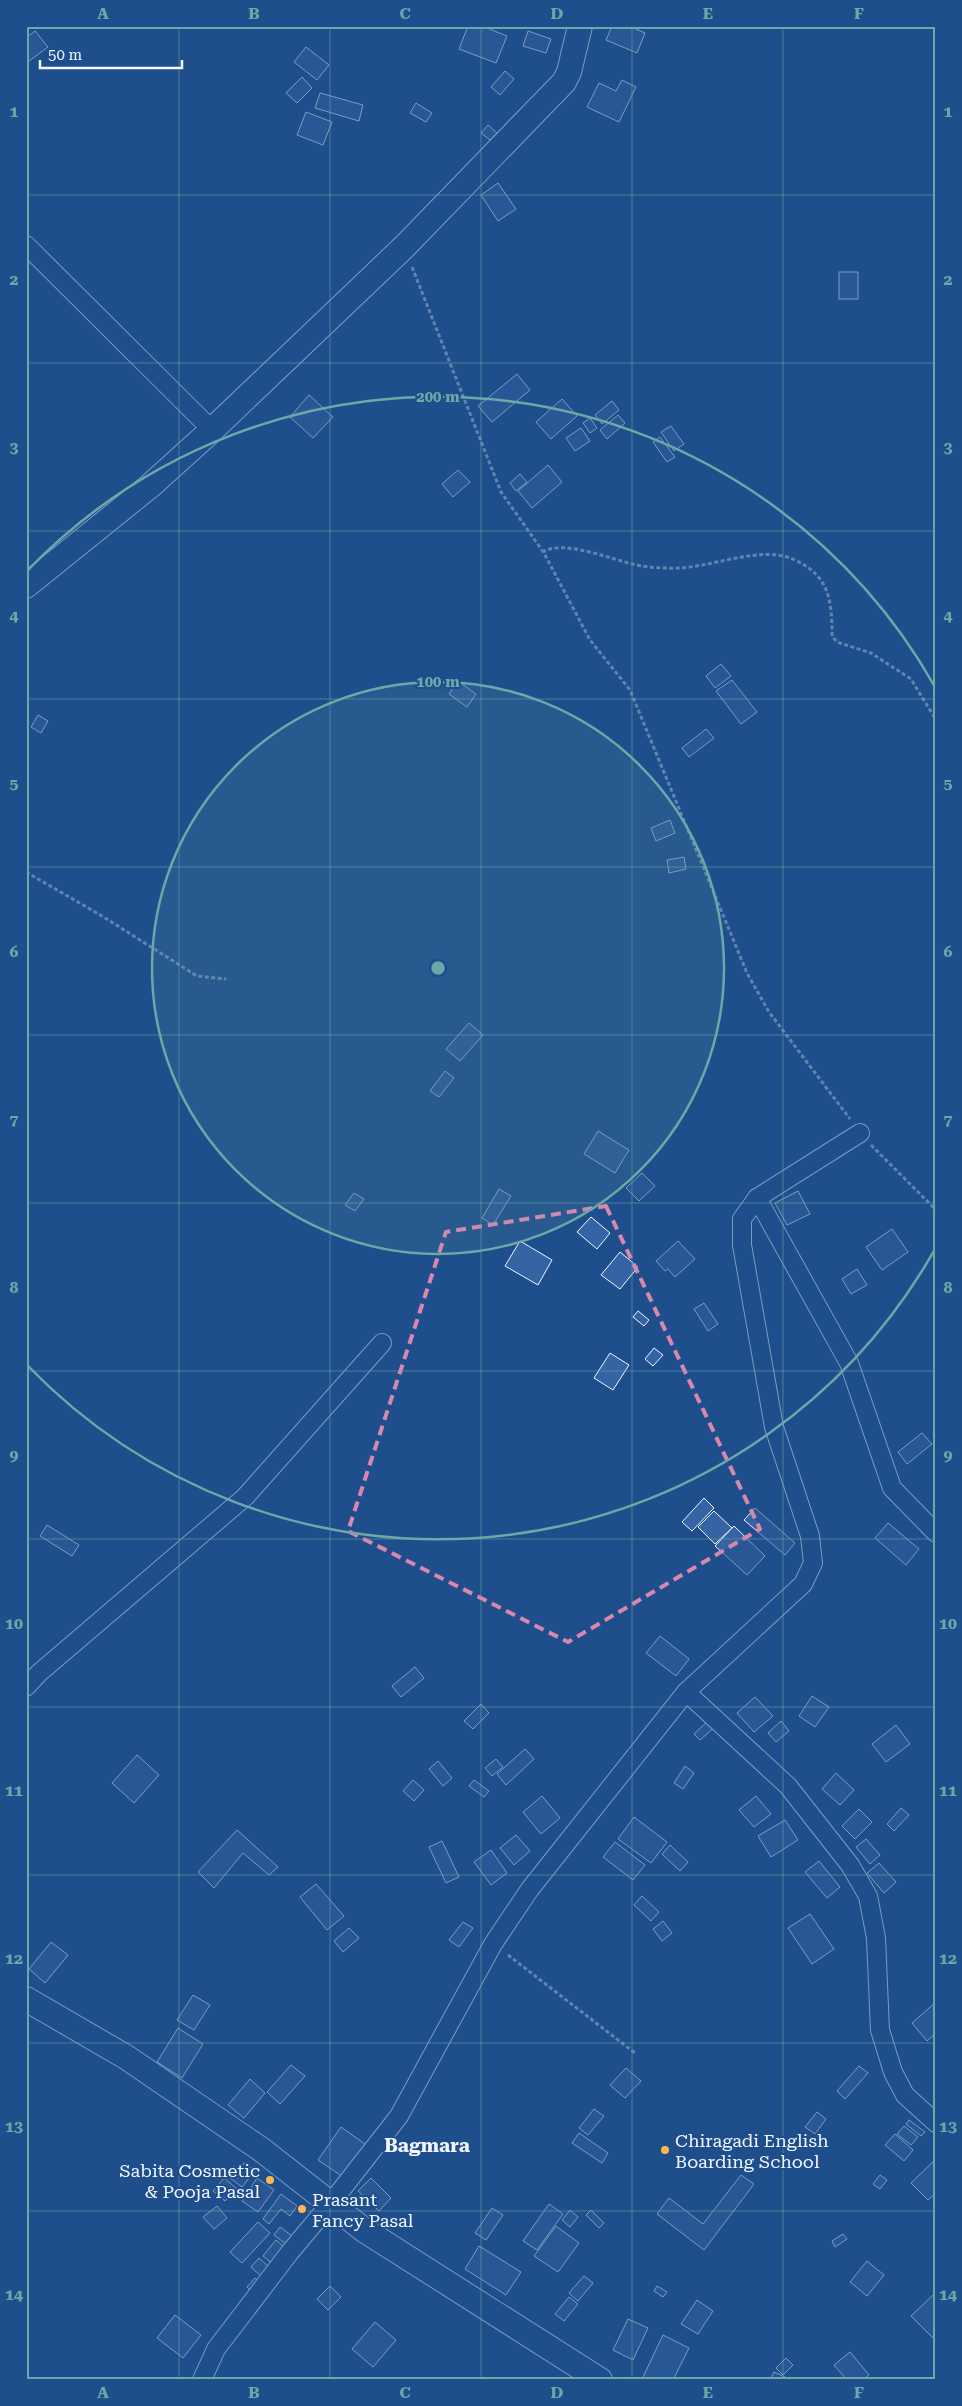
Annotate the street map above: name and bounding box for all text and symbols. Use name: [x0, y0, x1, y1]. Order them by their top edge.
text: A: [97, 4, 109, 23]
text: B: [248, 4, 260, 23]
text: C: [399, 4, 411, 23]
text: D: [551, 4, 564, 23]
text: E: [703, 4, 713, 23]
text: F: [854, 4, 864, 23]
scale bar: [40, 38, 182, 70]
text: 50 m: [48, 46, 83, 64]
text: 1: [10, 102, 19, 121]
text: 1: [944, 102, 953, 121]
text: 2: [10, 270, 19, 289]
text: 2: [944, 270, 953, 289]
text: 200 m: [416, 388, 460, 406]
text: 3: [10, 438, 19, 457]
text: 3: [944, 438, 953, 457]
text: 4: [10, 606, 19, 625]
text: 4: [944, 606, 953, 625]
text: 100 m: [416, 673, 460, 691]
text: 5: [10, 774, 19, 793]
text: 5: [944, 774, 953, 793]
text: 6: [10, 942, 19, 961]
text: 6: [944, 942, 953, 961]
centre of rings: [429, 959, 447, 977]
text: 7: [10, 1110, 19, 1129]
text: 7: [944, 1110, 953, 1129]
text: 8: [10, 1278, 19, 1297]
text: 8: [944, 1278, 953, 1297]
text: 9: [10, 1446, 19, 1465]
text: 9: [944, 1446, 953, 1465]
text: 10: [5, 1614, 23, 1633]
text: 10: [939, 1614, 957, 1633]
text: 11: [5, 1781, 23, 1800]
text: 11: [939, 1781, 957, 1800]
text: 12: [5, 1949, 23, 1968]
text: 12: [939, 1949, 957, 1968]
text: 13: [5, 2117, 23, 2136]
text: 13: [939, 2117, 957, 2136]
place label: Chiragadi English Boarding School: [675, 2130, 829, 2172]
district label: Bagmara: [384, 2134, 470, 2157]
marker: Chiragadi English Boarding School: [659, 2144, 671, 2156]
place label: Sabita Cosmetic & Pooja Pasal: [119, 2160, 260, 2202]
marker: Sabita Cosmetic & Pooja Pasal: [264, 2174, 276, 2186]
place label: Prasant Fancy Pasal: [312, 2189, 414, 2231]
marker: Prasant Fancy Pasal: [296, 2203, 308, 2215]
text: 14: [5, 2285, 23, 2304]
text: 14: [939, 2285, 957, 2304]
text: A: [97, 2383, 109, 2402]
text: B: [248, 2383, 260, 2402]
text: C: [399, 2383, 411, 2402]
text: D: [551, 2383, 564, 2402]
text: E: [703, 2383, 713, 2402]
text: F: [854, 2383, 864, 2402]

